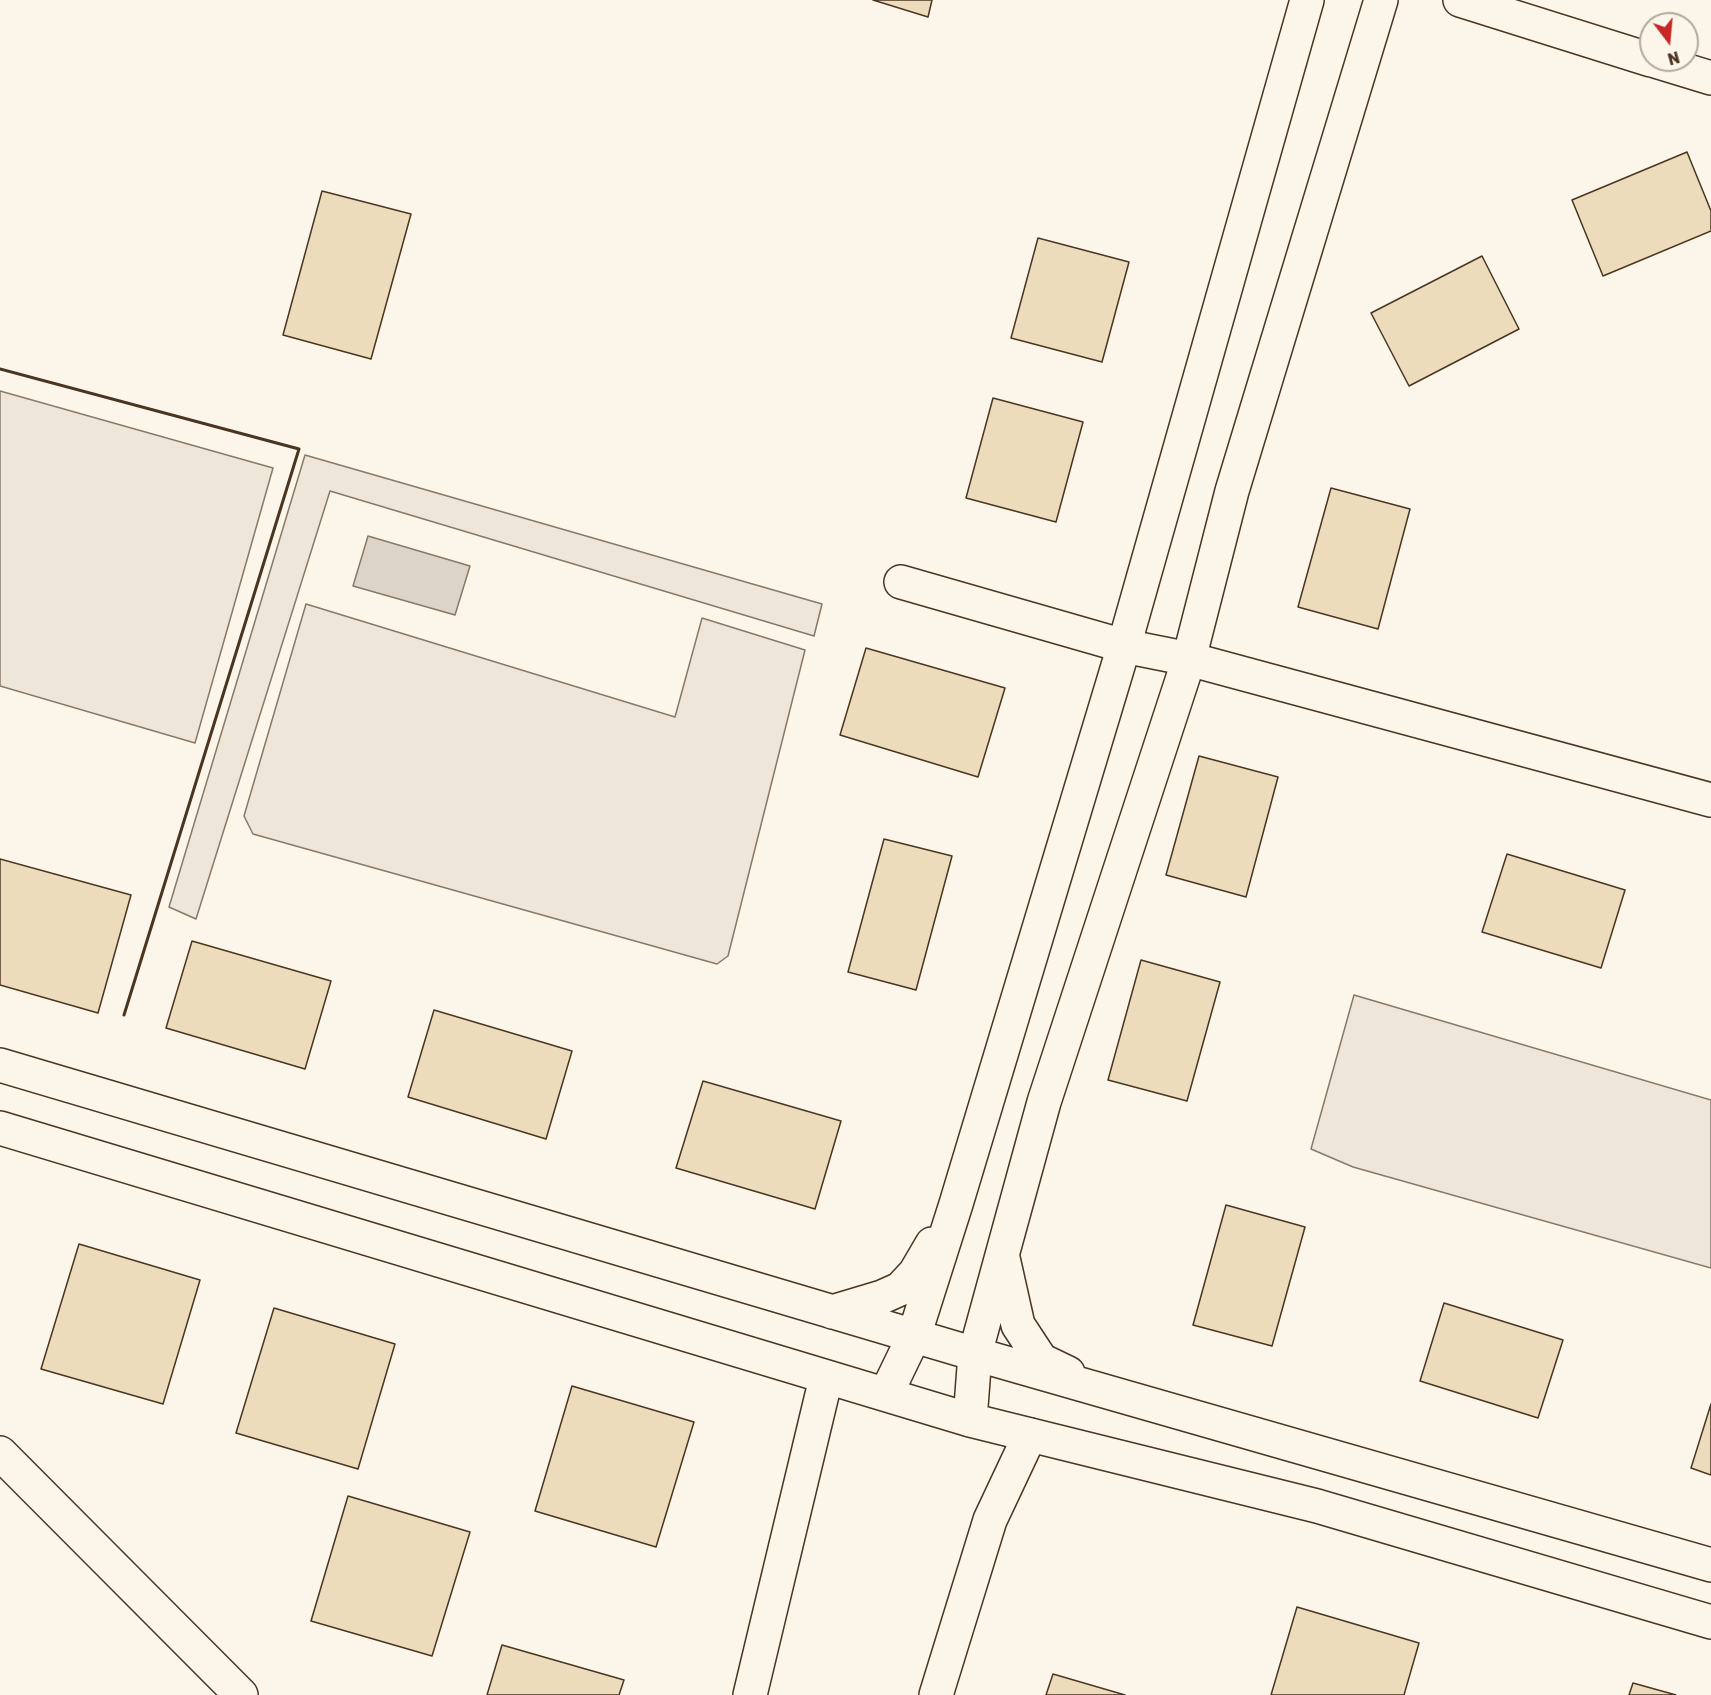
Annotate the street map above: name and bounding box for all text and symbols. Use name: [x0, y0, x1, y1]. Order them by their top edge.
north arrow: [1639, 12, 1699, 72]
text: N: [1665, 47, 1682, 69]

